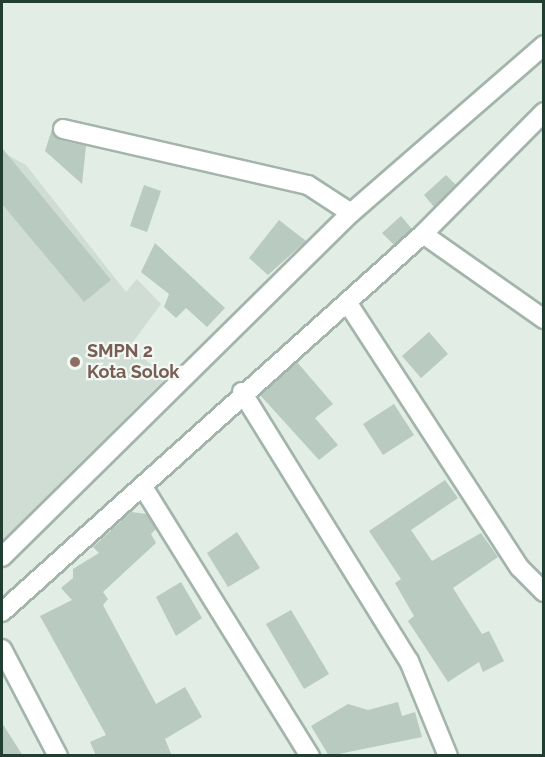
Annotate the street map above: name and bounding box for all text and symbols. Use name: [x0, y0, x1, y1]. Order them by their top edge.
place label: SMPN 2 Kota Solok: [87, 341, 179, 384]
marker: SMPN 2 Kota Solok: [68, 355, 82, 369]

